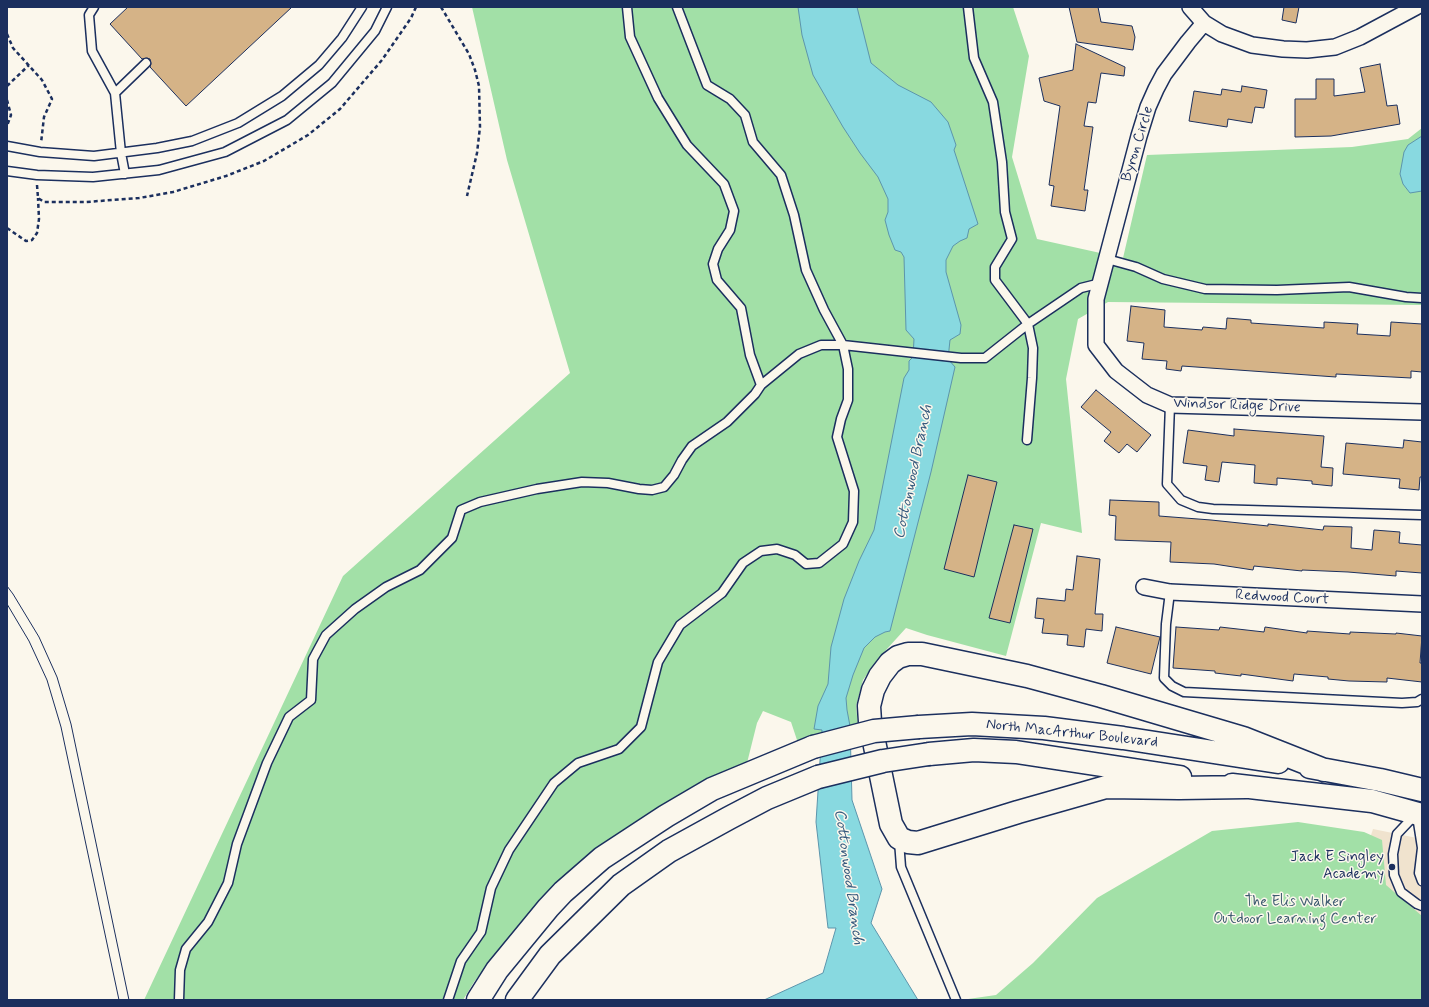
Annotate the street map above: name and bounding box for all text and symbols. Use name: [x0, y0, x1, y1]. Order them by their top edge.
street label: Byron Circle: [1118, 104, 1158, 184]
street label: Windsor Ridge Drive: [1173, 395, 1301, 417]
water label: Cottonwood Branch: [890, 403, 938, 541]
street label: Redwood Court: [1235, 587, 1329, 609]
street label: North MacArthur Boulevard: [985, 716, 1159, 752]
water label: Cottonwood Branch: [829, 808, 867, 946]
place label: Jack E Singley Academy: [1290, 849, 1384, 884]
marker: Jack E Singley Academy: [1387, 862, 1397, 872]
park label: The Elis Walker Outdoor Learning Center: [1213, 894, 1377, 929]

